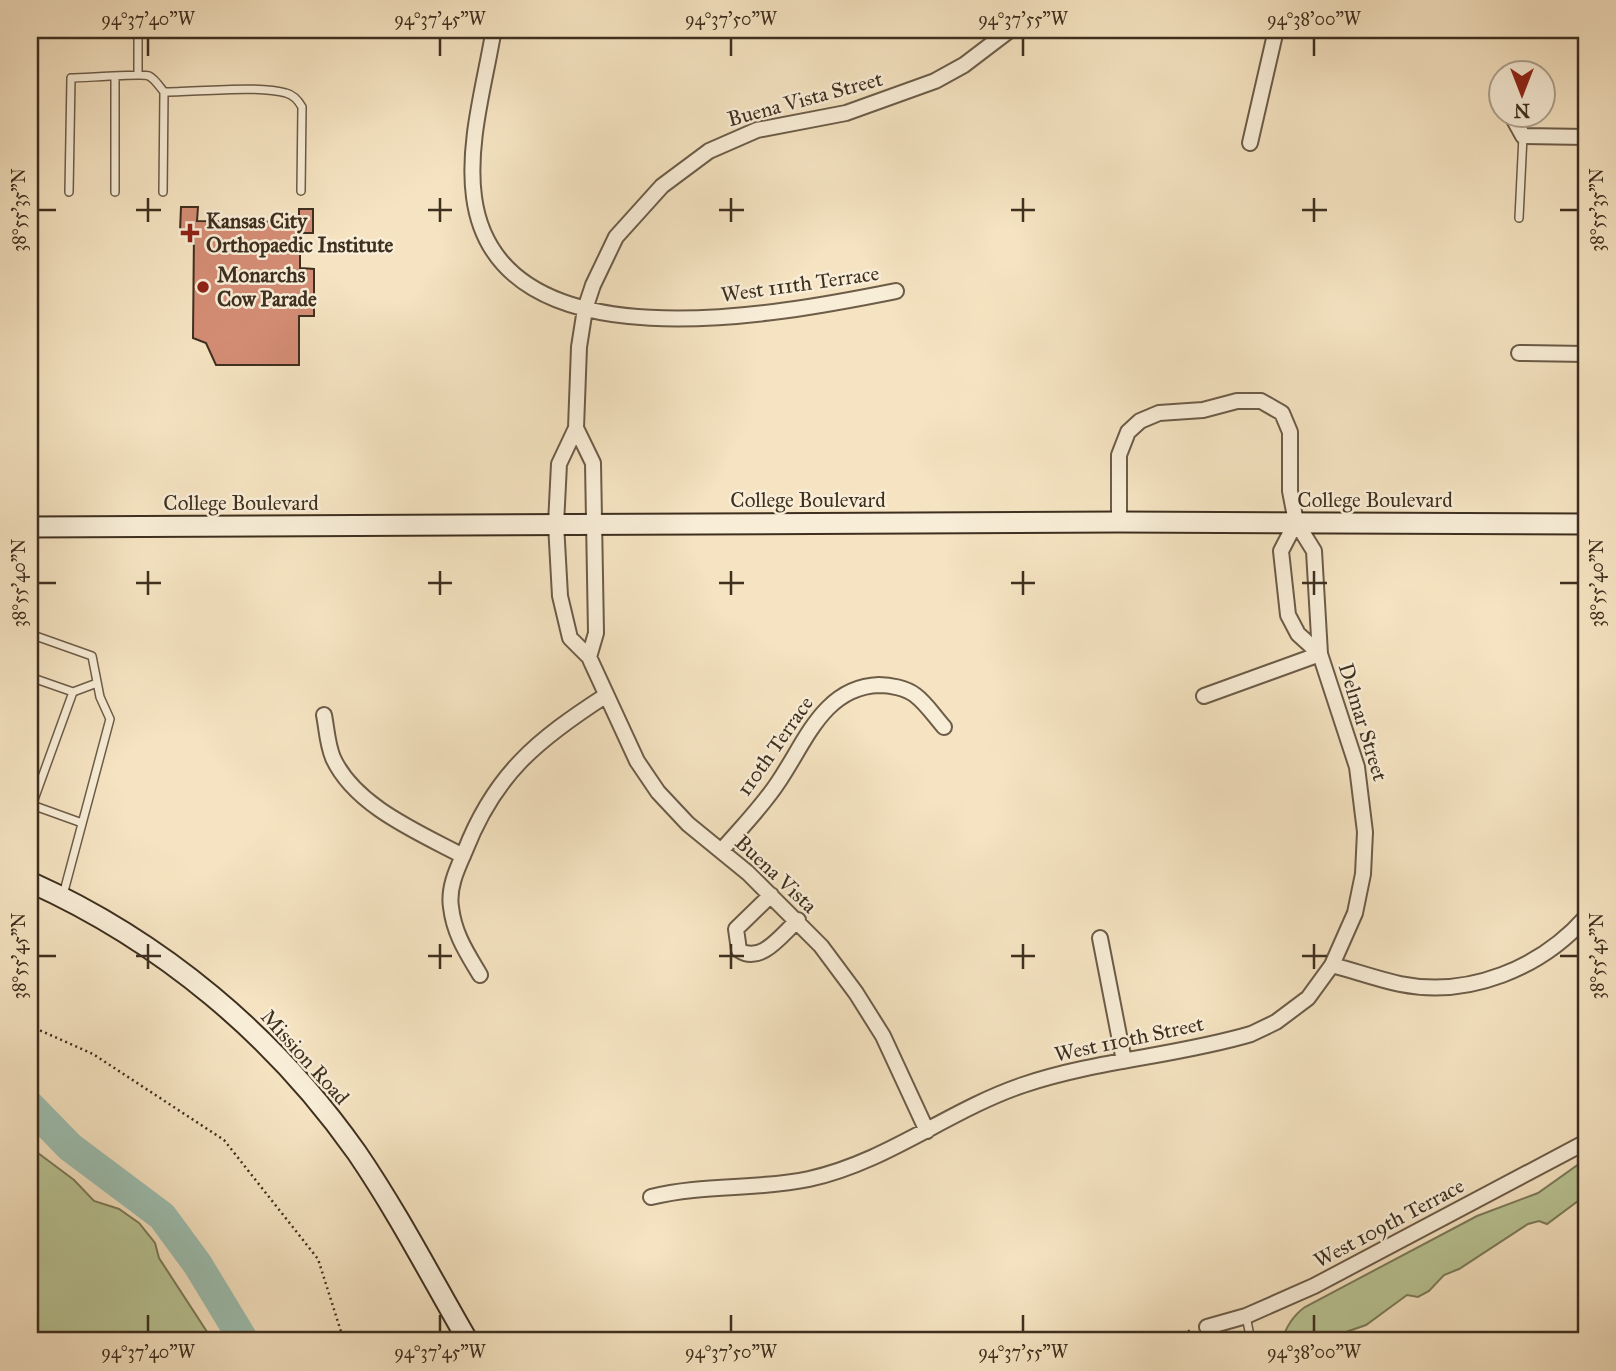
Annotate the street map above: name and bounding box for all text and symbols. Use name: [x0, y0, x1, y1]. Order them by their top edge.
text: 94°37'40"W: [101, 8, 196, 30]
text: 94°37'45"W: [394, 8, 487, 30]
text: 94°37'50"W: [685, 8, 778, 30]
text: 94°37'55"W: [978, 8, 1069, 30]
text: 94°38'00"W: [1267, 8, 1362, 30]
north arrow: [1486, 60, 1556, 130]
street label: Buena Vista Street: [725, 66, 886, 132]
text: N: [1514, 99, 1530, 122]
text: 38°55'35"N: [8, 168, 30, 252]
text: 38°55'35"N: [1586, 168, 1608, 252]
place label: Kansas City Orthopaedic Institute: [206, 208, 394, 258]
marker: Kansas City Orthopaedic Institute: [180, 223, 200, 243]
street label: West 111th Terrace: [719, 260, 881, 308]
place label: Monarchs Cow Parade: [217, 262, 317, 312]
marker: Monarchs Cow Parade: [195, 279, 211, 295]
street label: College Boulevard: [730, 487, 886, 513]
street label: College Boulevard: [1297, 487, 1453, 513]
street label: College Boulevard: [163, 490, 319, 516]
text: 38°55'40"N: [8, 539, 30, 627]
text: 38°55'40"N: [1586, 539, 1608, 627]
street label: Delmar Street: [1333, 660, 1393, 785]
street label: 110th Terrace: [731, 691, 819, 801]
street label: Buena Vista: [730, 829, 823, 919]
text: 38°55'45"N: [8, 913, 30, 999]
text: 38°55'45"N: [1586, 913, 1608, 999]
street label: Mission Road: [255, 1004, 355, 1111]
street label: West 110th Street: [1052, 1010, 1207, 1068]
street label: West 109th Terrace: [1309, 1172, 1469, 1274]
text: 94°37'40"W: [101, 1341, 196, 1363]
text: 94°37'45"W: [394, 1341, 487, 1363]
text: 94°37'50"W: [685, 1341, 778, 1363]
text: 94°37'55"W: [978, 1341, 1069, 1363]
text: 94°38'00"W: [1267, 1341, 1362, 1363]

